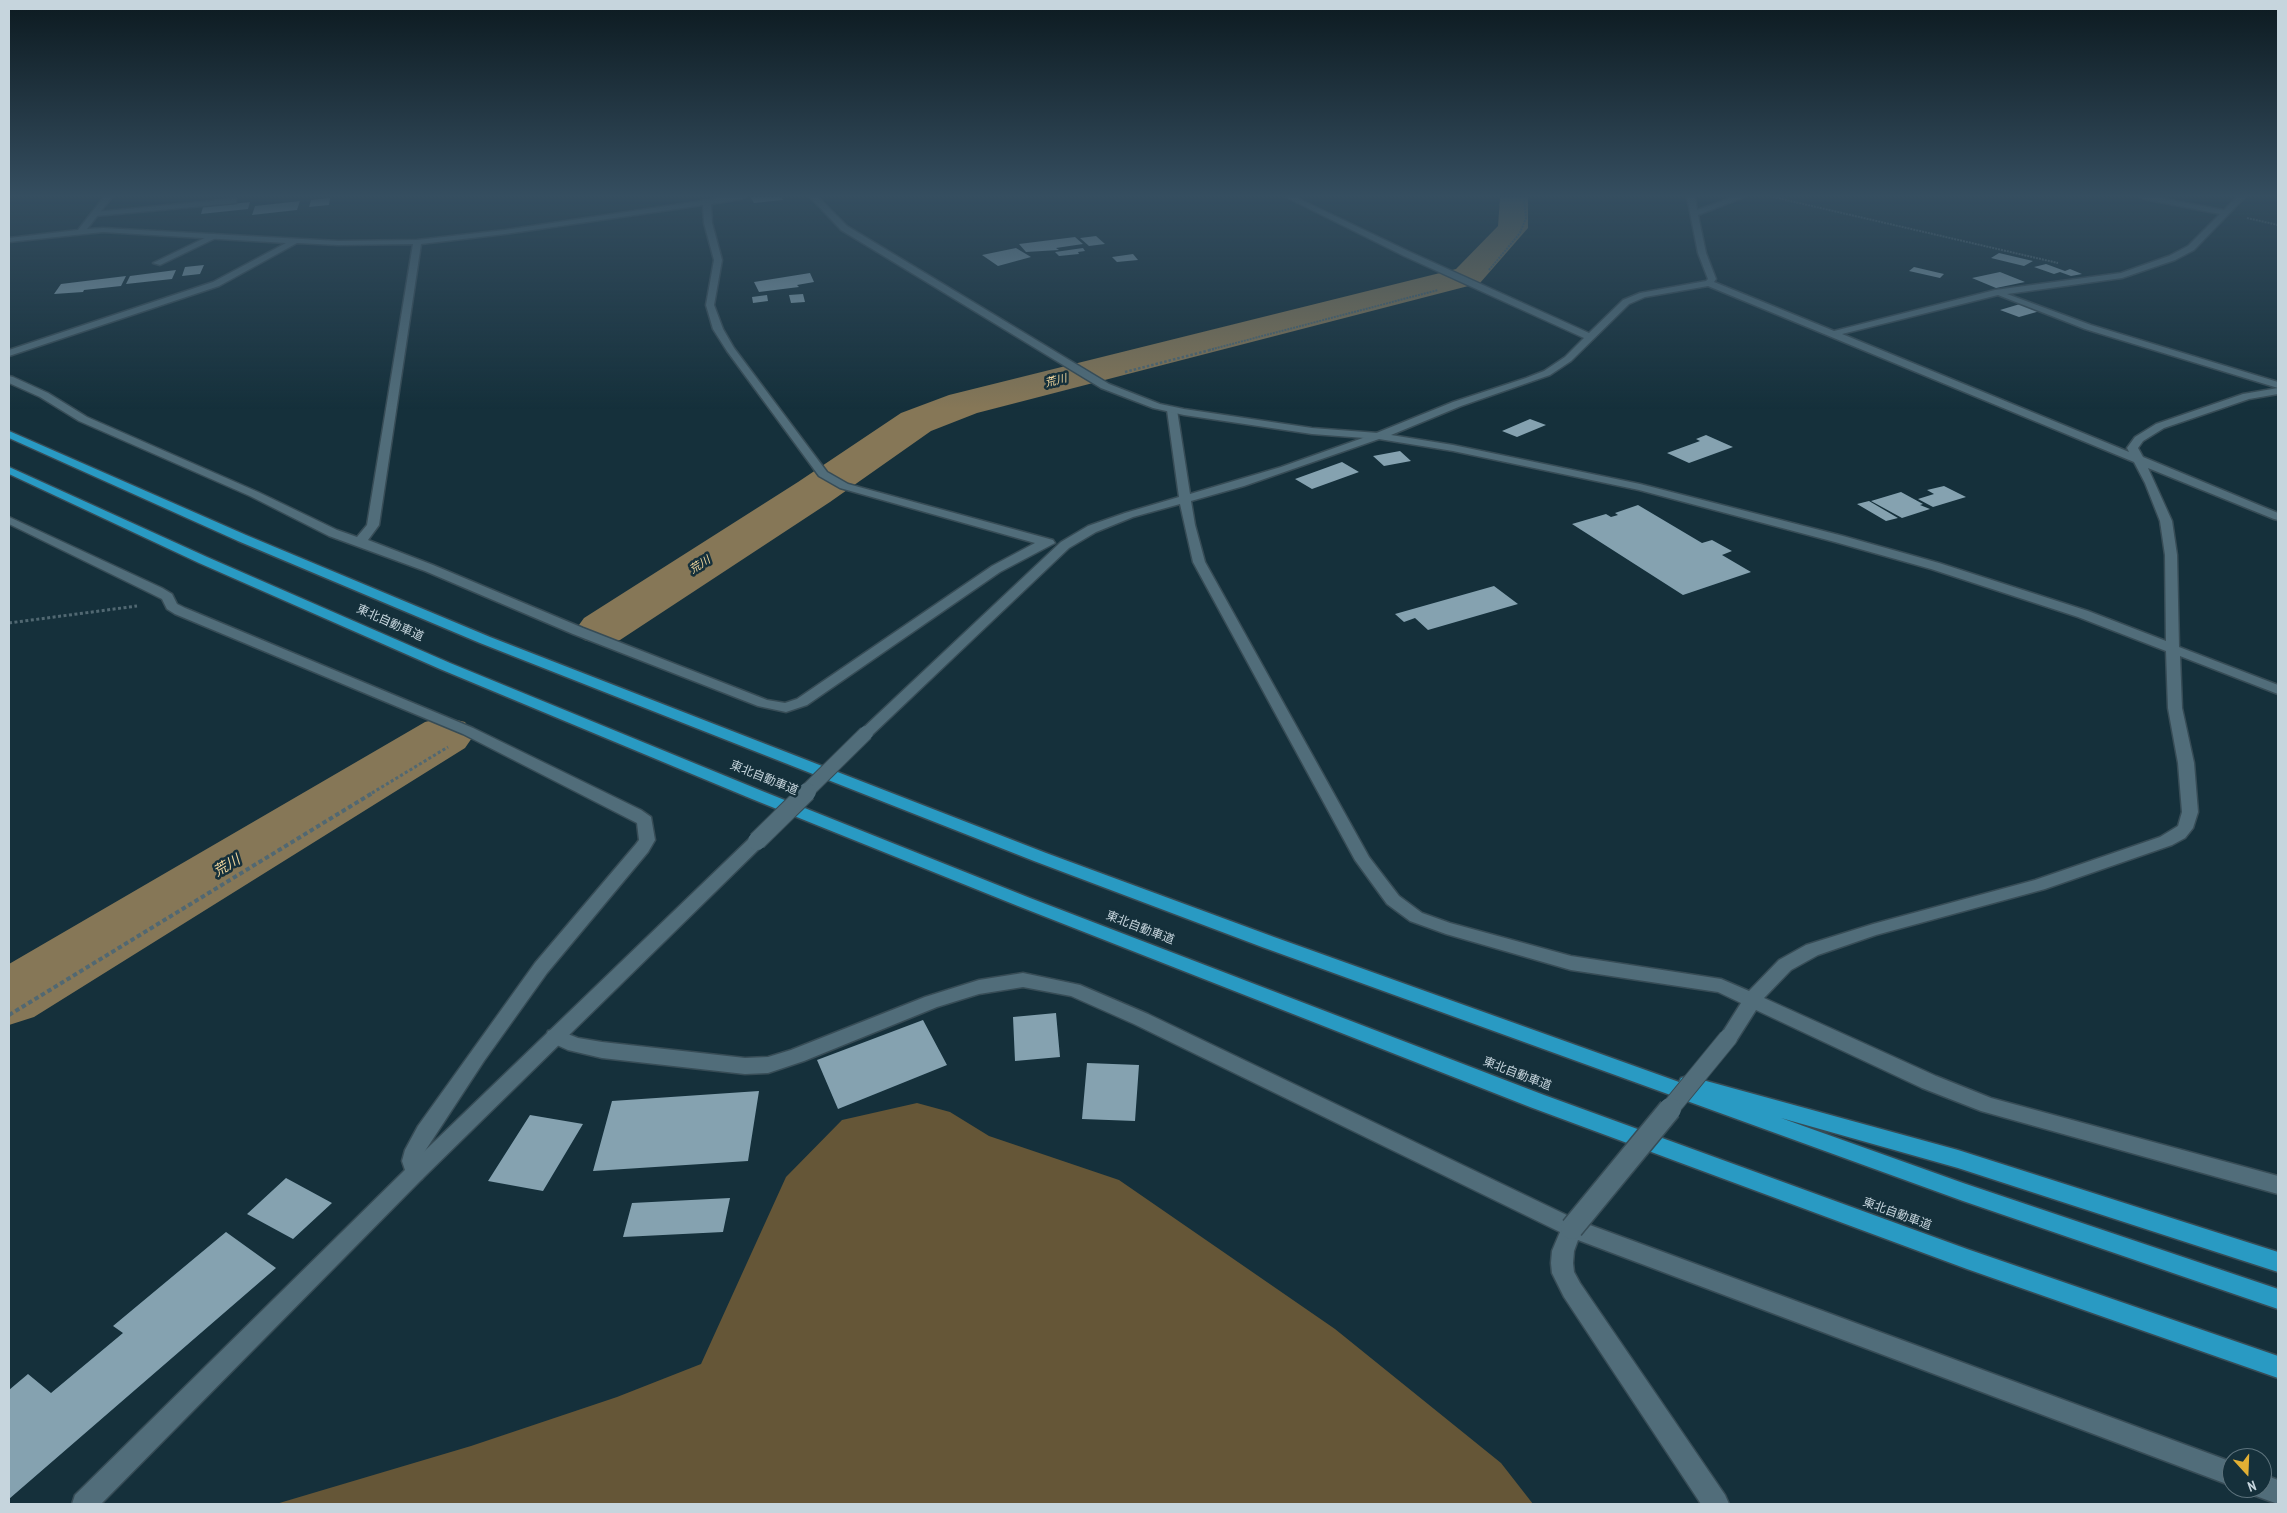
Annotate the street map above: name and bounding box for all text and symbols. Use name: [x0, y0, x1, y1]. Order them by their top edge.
water label: 荒川: [1044, 372, 1068, 390]
water label: 荒川: [687, 553, 713, 577]
street label: 東北自動車道: [354, 602, 426, 644]
street label: 東北自動車道: [728, 758, 800, 798]
water label: 荒川: [211, 852, 243, 880]
street label: 東北自動車道: [1104, 908, 1176, 948]
street label: 東北自動車道: [1481, 1054, 1553, 1094]
street label: 東北自動車道: [1861, 1195, 1933, 1233]
north arrow: [2222, 1448, 2272, 1498]
text: N: [2245, 1476, 2258, 1496]

